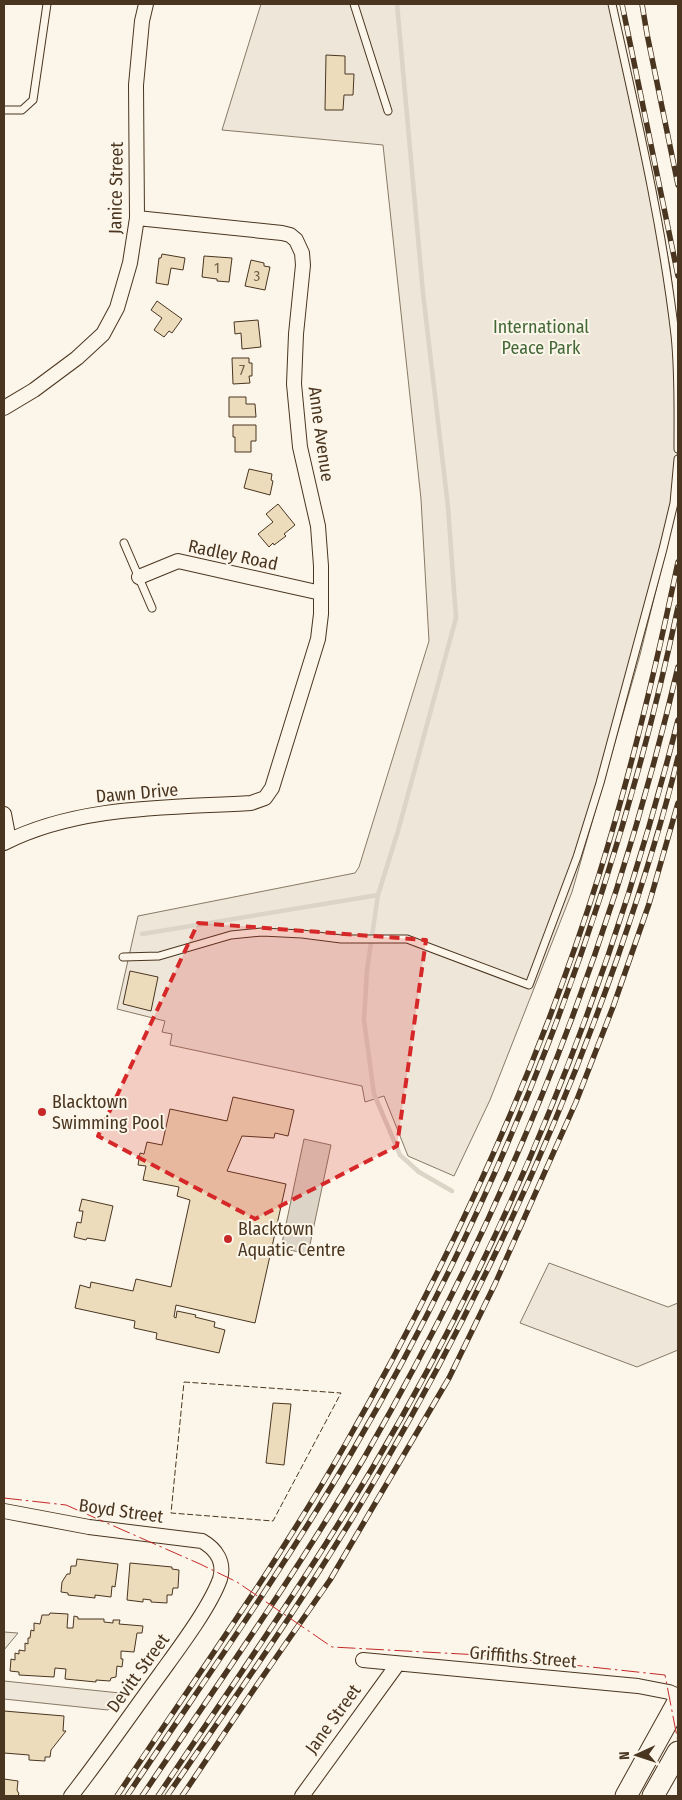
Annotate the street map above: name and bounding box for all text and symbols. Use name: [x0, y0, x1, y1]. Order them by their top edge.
street label: Janice Street: [104, 141, 128, 234]
house number: 1: [214, 259, 220, 277]
house number: 3: [254, 267, 261, 285]
park label: International Peace Park: [493, 316, 589, 359]
house number: 7: [239, 361, 245, 379]
street label: Anne Avenue: [303, 385, 339, 483]
street label: Radley Road: [186, 535, 280, 575]
street label: Dawn Drive: [95, 778, 179, 808]
place label: Blacktown Swimming Pool: [52, 1091, 164, 1134]
marker: Blacktown Swimming Pool: [36, 1106, 48, 1118]
place label: Blacktown Aquatic Centre: [238, 1218, 346, 1261]
marker: Blacktown Aquatic Centre: [222, 1233, 234, 1245]
street label: Boyd Street: [77, 1494, 165, 1528]
street label: Devitt Street: [102, 1629, 174, 1717]
street label: Griffiths Street: [468, 1641, 578, 1673]
street label: Jane Street: [300, 1680, 366, 1758]
north arrow: [612, 1730, 662, 1780]
text: N: [616, 1751, 633, 1760]

